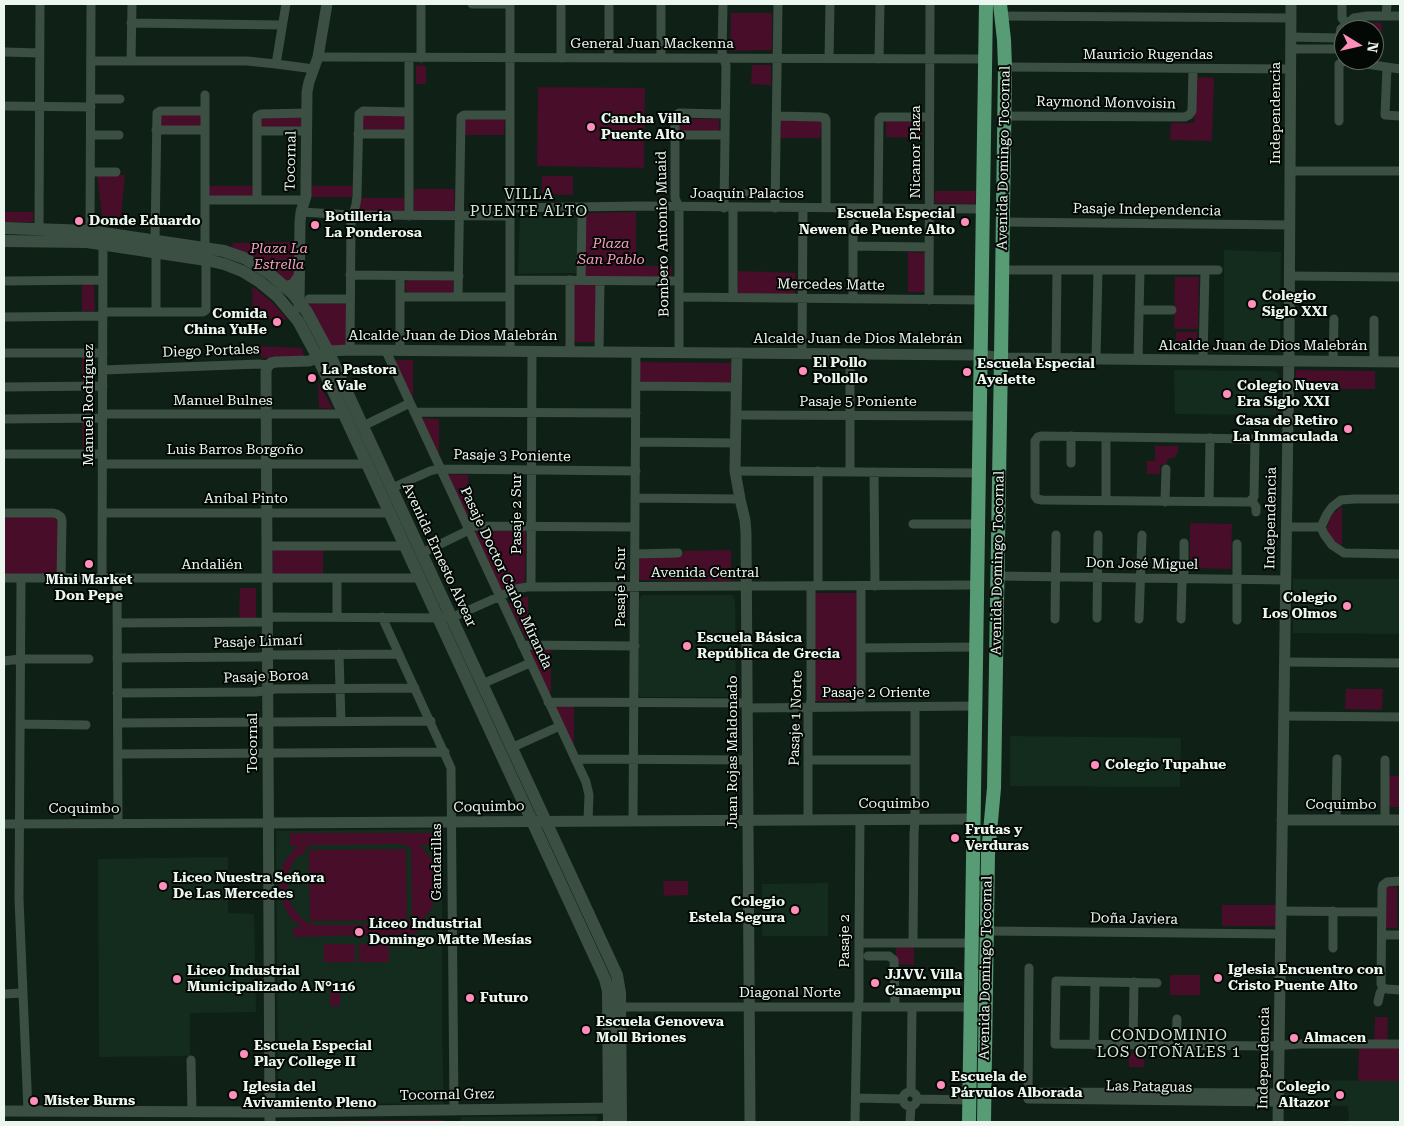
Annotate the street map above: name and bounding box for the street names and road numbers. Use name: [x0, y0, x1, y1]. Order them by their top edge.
street label: General Juan Mackenna: [570, 36, 734, 52]
street label: Mauricio Rugendas: [1083, 47, 1213, 63]
street label: Independencia: [1268, 62, 1284, 164]
street label: Avenida Domingo Tocornal: [994, 66, 1014, 250]
street label: Raymond Monvoisin: [1036, 93, 1176, 113]
street label: Nicanor Plaza: [908, 106, 924, 198]
street label: Tocornal: [282, 131, 300, 191]
street label: Bombero Antonio Muaid: [653, 151, 673, 317]
street label: Joaquín Palacios: [690, 186, 804, 202]
street label: Pasaje Independencia: [1073, 200, 1221, 220]
street label: Mercedes Matte: [777, 276, 885, 294]
street label: Alcalde Juan de Dios Malebrán: [348, 328, 558, 344]
street label: Alcalde Juan de Dios Malebrán: [753, 331, 963, 347]
street label: Alcalde Juan de Dios Malebrán: [1158, 338, 1368, 354]
street label: Diego Portales: [162, 341, 260, 361]
street label: Manuel Rodríguez: [81, 344, 97, 466]
street label: Manuel Bulnes: [173, 393, 273, 409]
street label: Pasaje 5 Poniente: [799, 394, 917, 410]
street label: Luis Barros Borgoño: [167, 442, 303, 458]
street label: Pasaje 3 Poniente: [453, 447, 571, 465]
street label: Independencia: [1262, 467, 1280, 569]
street label: Avenida Domingo Tocornal: [988, 471, 1008, 655]
street label: Pasaje 2 Sur: [509, 474, 525, 554]
street label: Avenida Ernesto Alvear: [398, 480, 480, 630]
street label: Pasaje Doctor Carlos Miranda: [456, 484, 556, 672]
street label: Aníbal Pinto: [204, 491, 288, 507]
street label: Pasaje 1 Sur: [613, 547, 629, 627]
street label: Don José Miguel: [1086, 555, 1198, 573]
street label: Andalién: [182, 557, 242, 573]
street label: Avenida Central: [651, 565, 759, 581]
street label: Pasaje Limarí: [213, 632, 303, 652]
street label: Pasaje Boroa: [223, 667, 309, 687]
street label: Pasaje 1 Norte: [786, 670, 806, 766]
street label: Juan Rojas Maldonado: [725, 675, 741, 829]
street label: Pasaje 2 Oriente: [822, 685, 930, 701]
street label: Tocornal: [245, 713, 261, 773]
street label: Coquimbo: [859, 796, 929, 812]
street label: Coquimbo: [1306, 797, 1376, 813]
street label: Coquimbo: [453, 798, 525, 816]
street label: Coquimbo: [49, 801, 119, 817]
street label: Gandarillas: [429, 823, 445, 901]
street label: Avenida Domingo Tocornal: [976, 876, 996, 1060]
street label: Doña Javiera: [1090, 910, 1178, 928]
street label: Pasaje 2: [837, 914, 853, 968]
street label: Diagonal Norte: [739, 985, 841, 1001]
street label: Independencia: [1255, 1007, 1273, 1109]
street label: Las Pataguas: [1106, 1078, 1192, 1096]
street label: Tocornal Grez: [400, 1086, 494, 1104]

